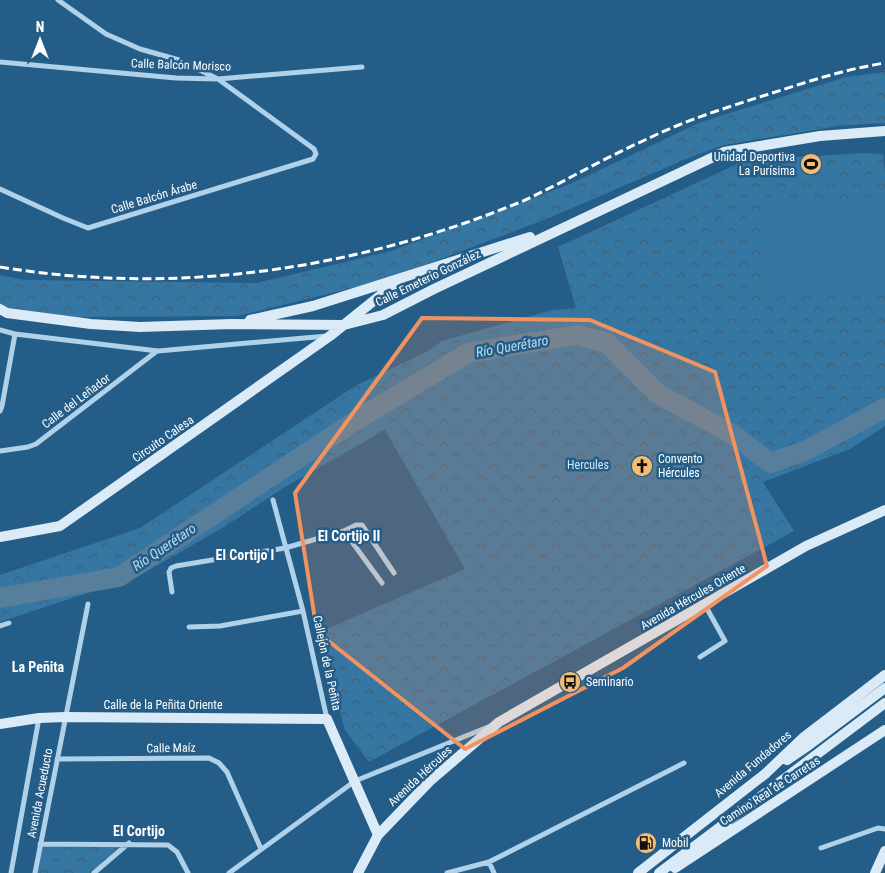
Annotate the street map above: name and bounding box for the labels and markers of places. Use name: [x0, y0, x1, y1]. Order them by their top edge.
place label: Unidad Deportiva La Purísima: [714, 150, 795, 178]
sports icon: Unidad Deportiva La Purísima: [799, 152, 823, 176]
place label: Convento Hércules: [658, 452, 703, 480]
church icon: Convento Hércules: [630, 454, 654, 478]
bus stop icon: Seminario: [558, 670, 582, 694]
place label: Seminario: [586, 675, 634, 689]
fuel station icon: Mobil: [634, 831, 658, 855]
place label: Mobil: [662, 836, 689, 850]

